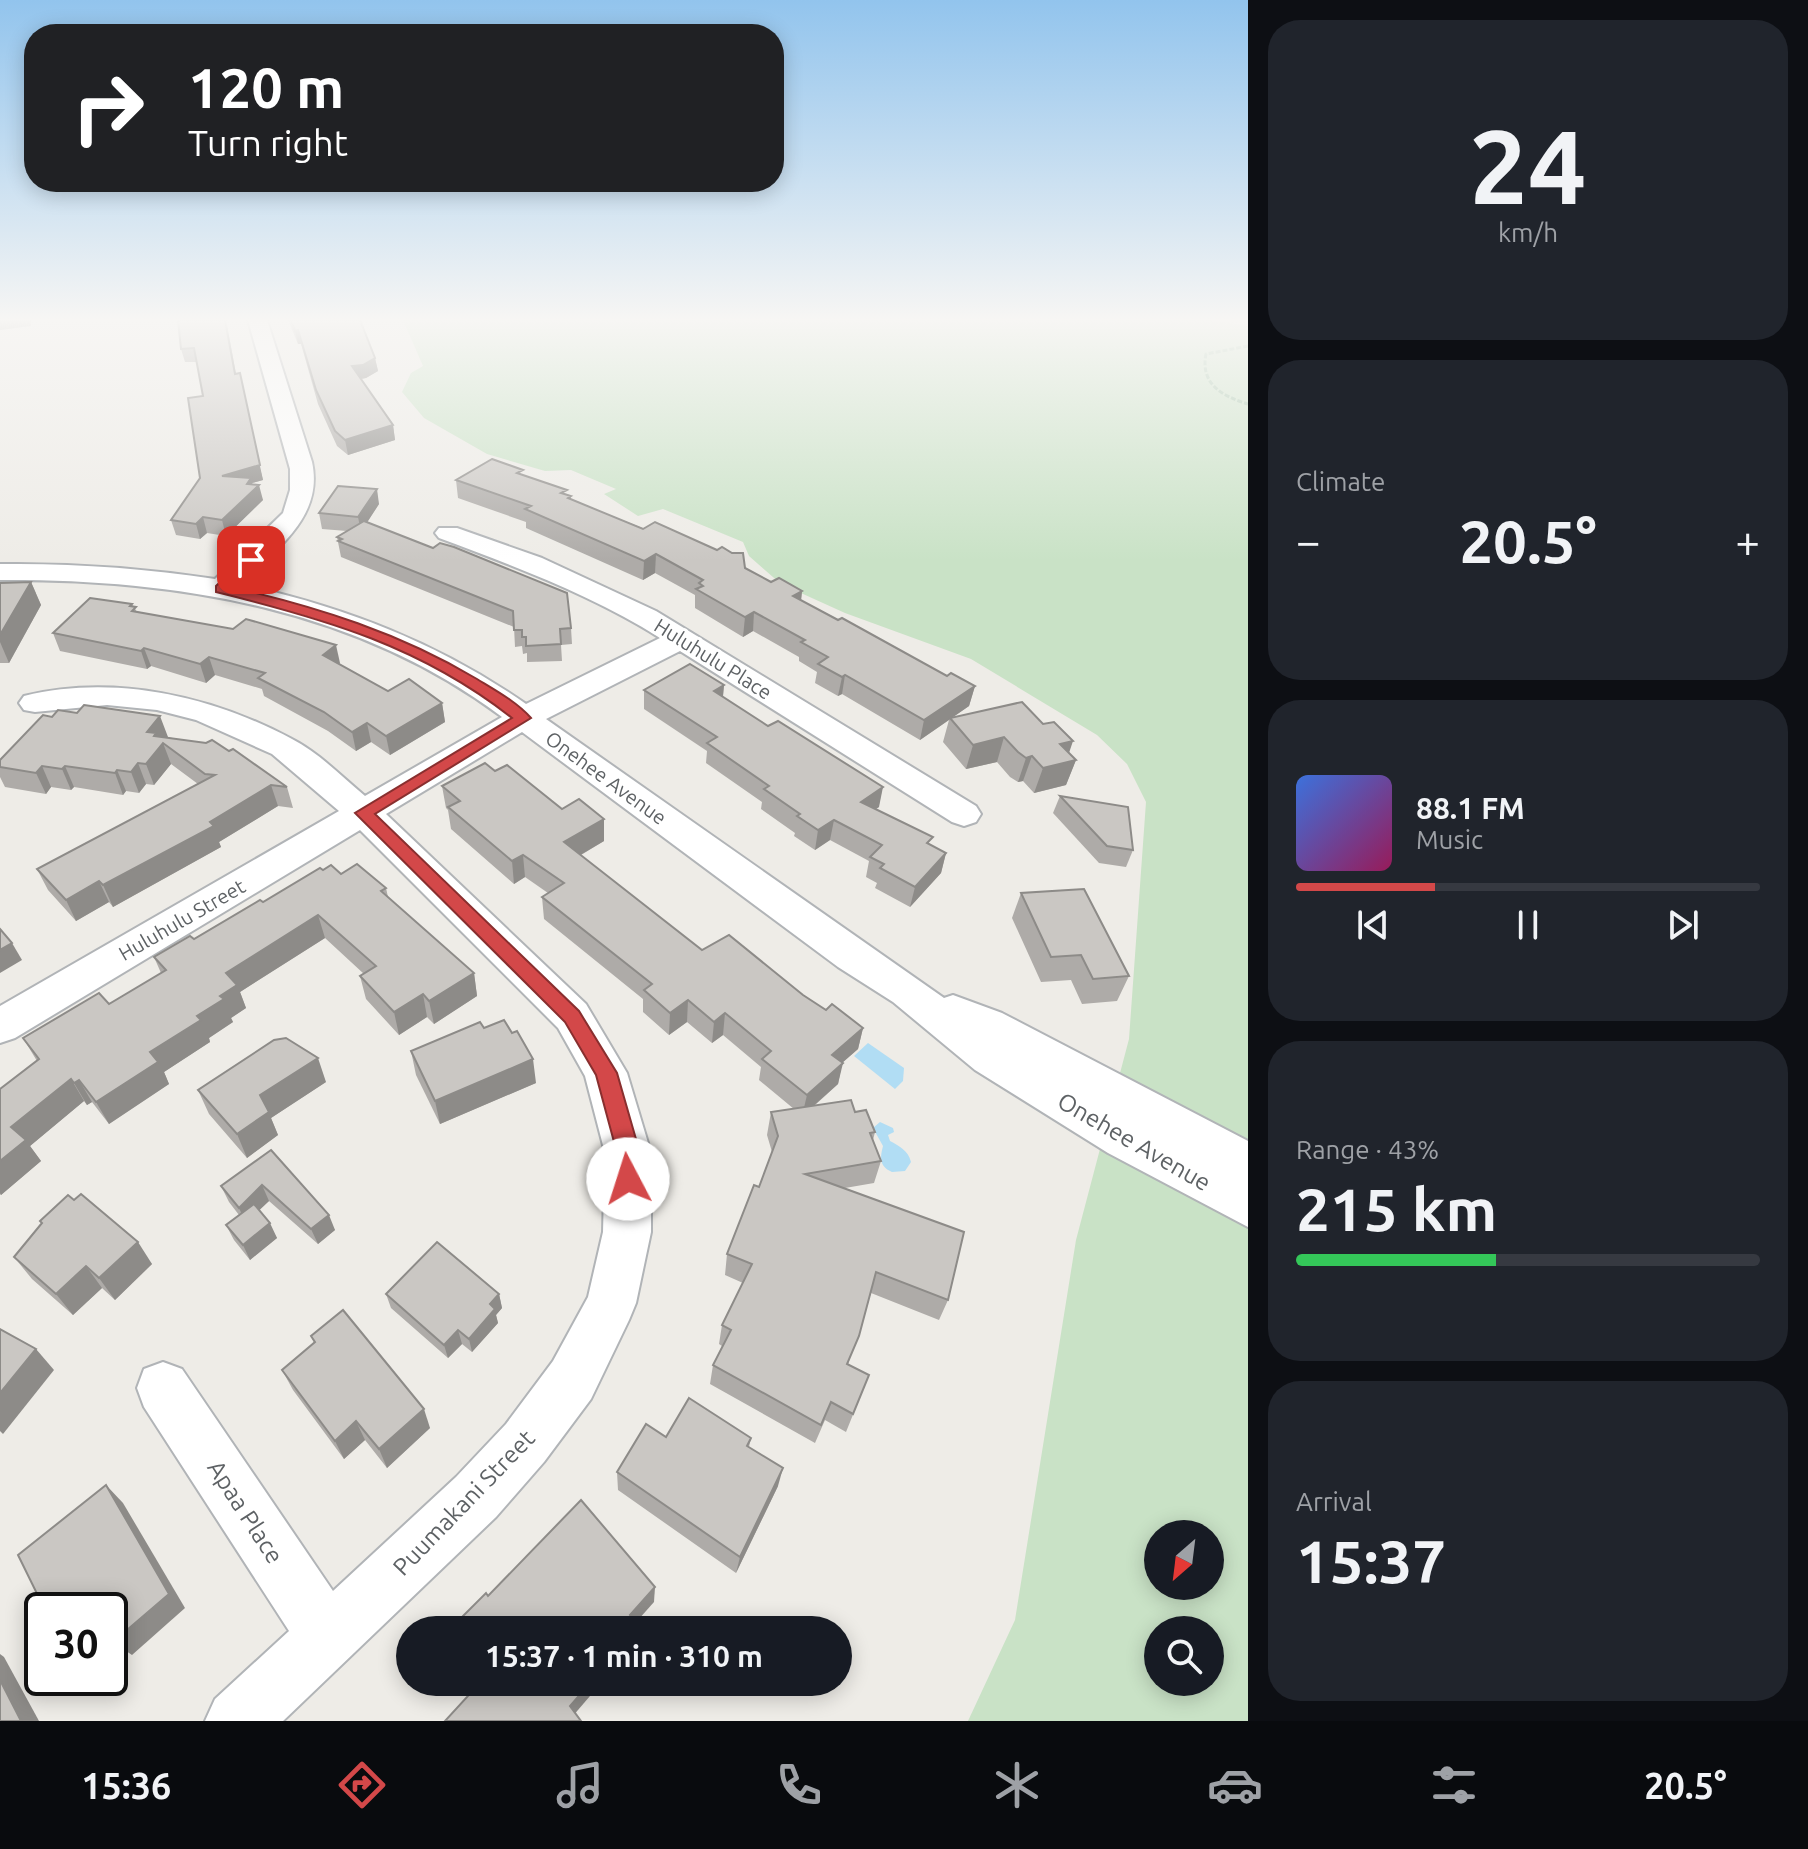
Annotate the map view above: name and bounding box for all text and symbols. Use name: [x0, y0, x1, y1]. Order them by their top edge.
icon: right: [56, 56, 160, 160]
text: 120 m: [188, 56, 344, 119]
text: 24: [1469, 107, 1587, 224]
text: Turn right: [188, 122, 348, 163]
text: km/h: [1498, 218, 1558, 247]
text: Climate: [1296, 467, 1385, 496]
text: 20.5°: [1459, 507, 1597, 574]
text: −: [1296, 516, 1321, 565]
text: +: [1735, 516, 1760, 565]
pin: [217, 526, 285, 594]
icon: arrive: [229, 538, 273, 582]
street label: Huluhulu Place: [650, 613, 776, 704]
street label: Onehee Avenue: [542, 726, 671, 829]
text: 88.1 FM: [1416, 791, 1525, 825]
text: Music: [1416, 825, 1483, 854]
street label: Huluhulu Street: [115, 874, 249, 965]
icon: previous: [1351, 903, 1395, 947]
icon: pause: [1506, 903, 1550, 947]
icon: next: [1661, 903, 1705, 947]
street label: Onehee Avenue: [1053, 1087, 1216, 1196]
text: Range · 43%: [1296, 1135, 1439, 1164]
position arrow: [586, 1137, 670, 1221]
text: 215 km: [1296, 1175, 1497, 1242]
street label: Puumakani Street: [387, 1424, 540, 1581]
street label: Apaa Place: [202, 1455, 289, 1568]
text: Arrival: [1296, 1487, 1372, 1516]
north arrow: [1144, 1520, 1224, 1600]
map controls: [1144, 1520, 1224, 1696]
text: 15:37: [1296, 1527, 1446, 1594]
speed limit sign: 30: [24, 1592, 128, 1696]
button: search: [1144, 1616, 1224, 1696]
text: 15:37 · 1 min · 310 m: [485, 1639, 763, 1673]
icon: directions: [334, 1757, 390, 1813]
icon: music: [552, 1757, 608, 1813]
icon: phone: [771, 1757, 827, 1813]
icon: climate: [989, 1757, 1045, 1813]
icon: car: [1207, 1757, 1263, 1813]
icon: filters: [1426, 1757, 1482, 1813]
text: 15:36: [81, 1765, 171, 1806]
text: 20.5°: [1644, 1765, 1727, 1806]

